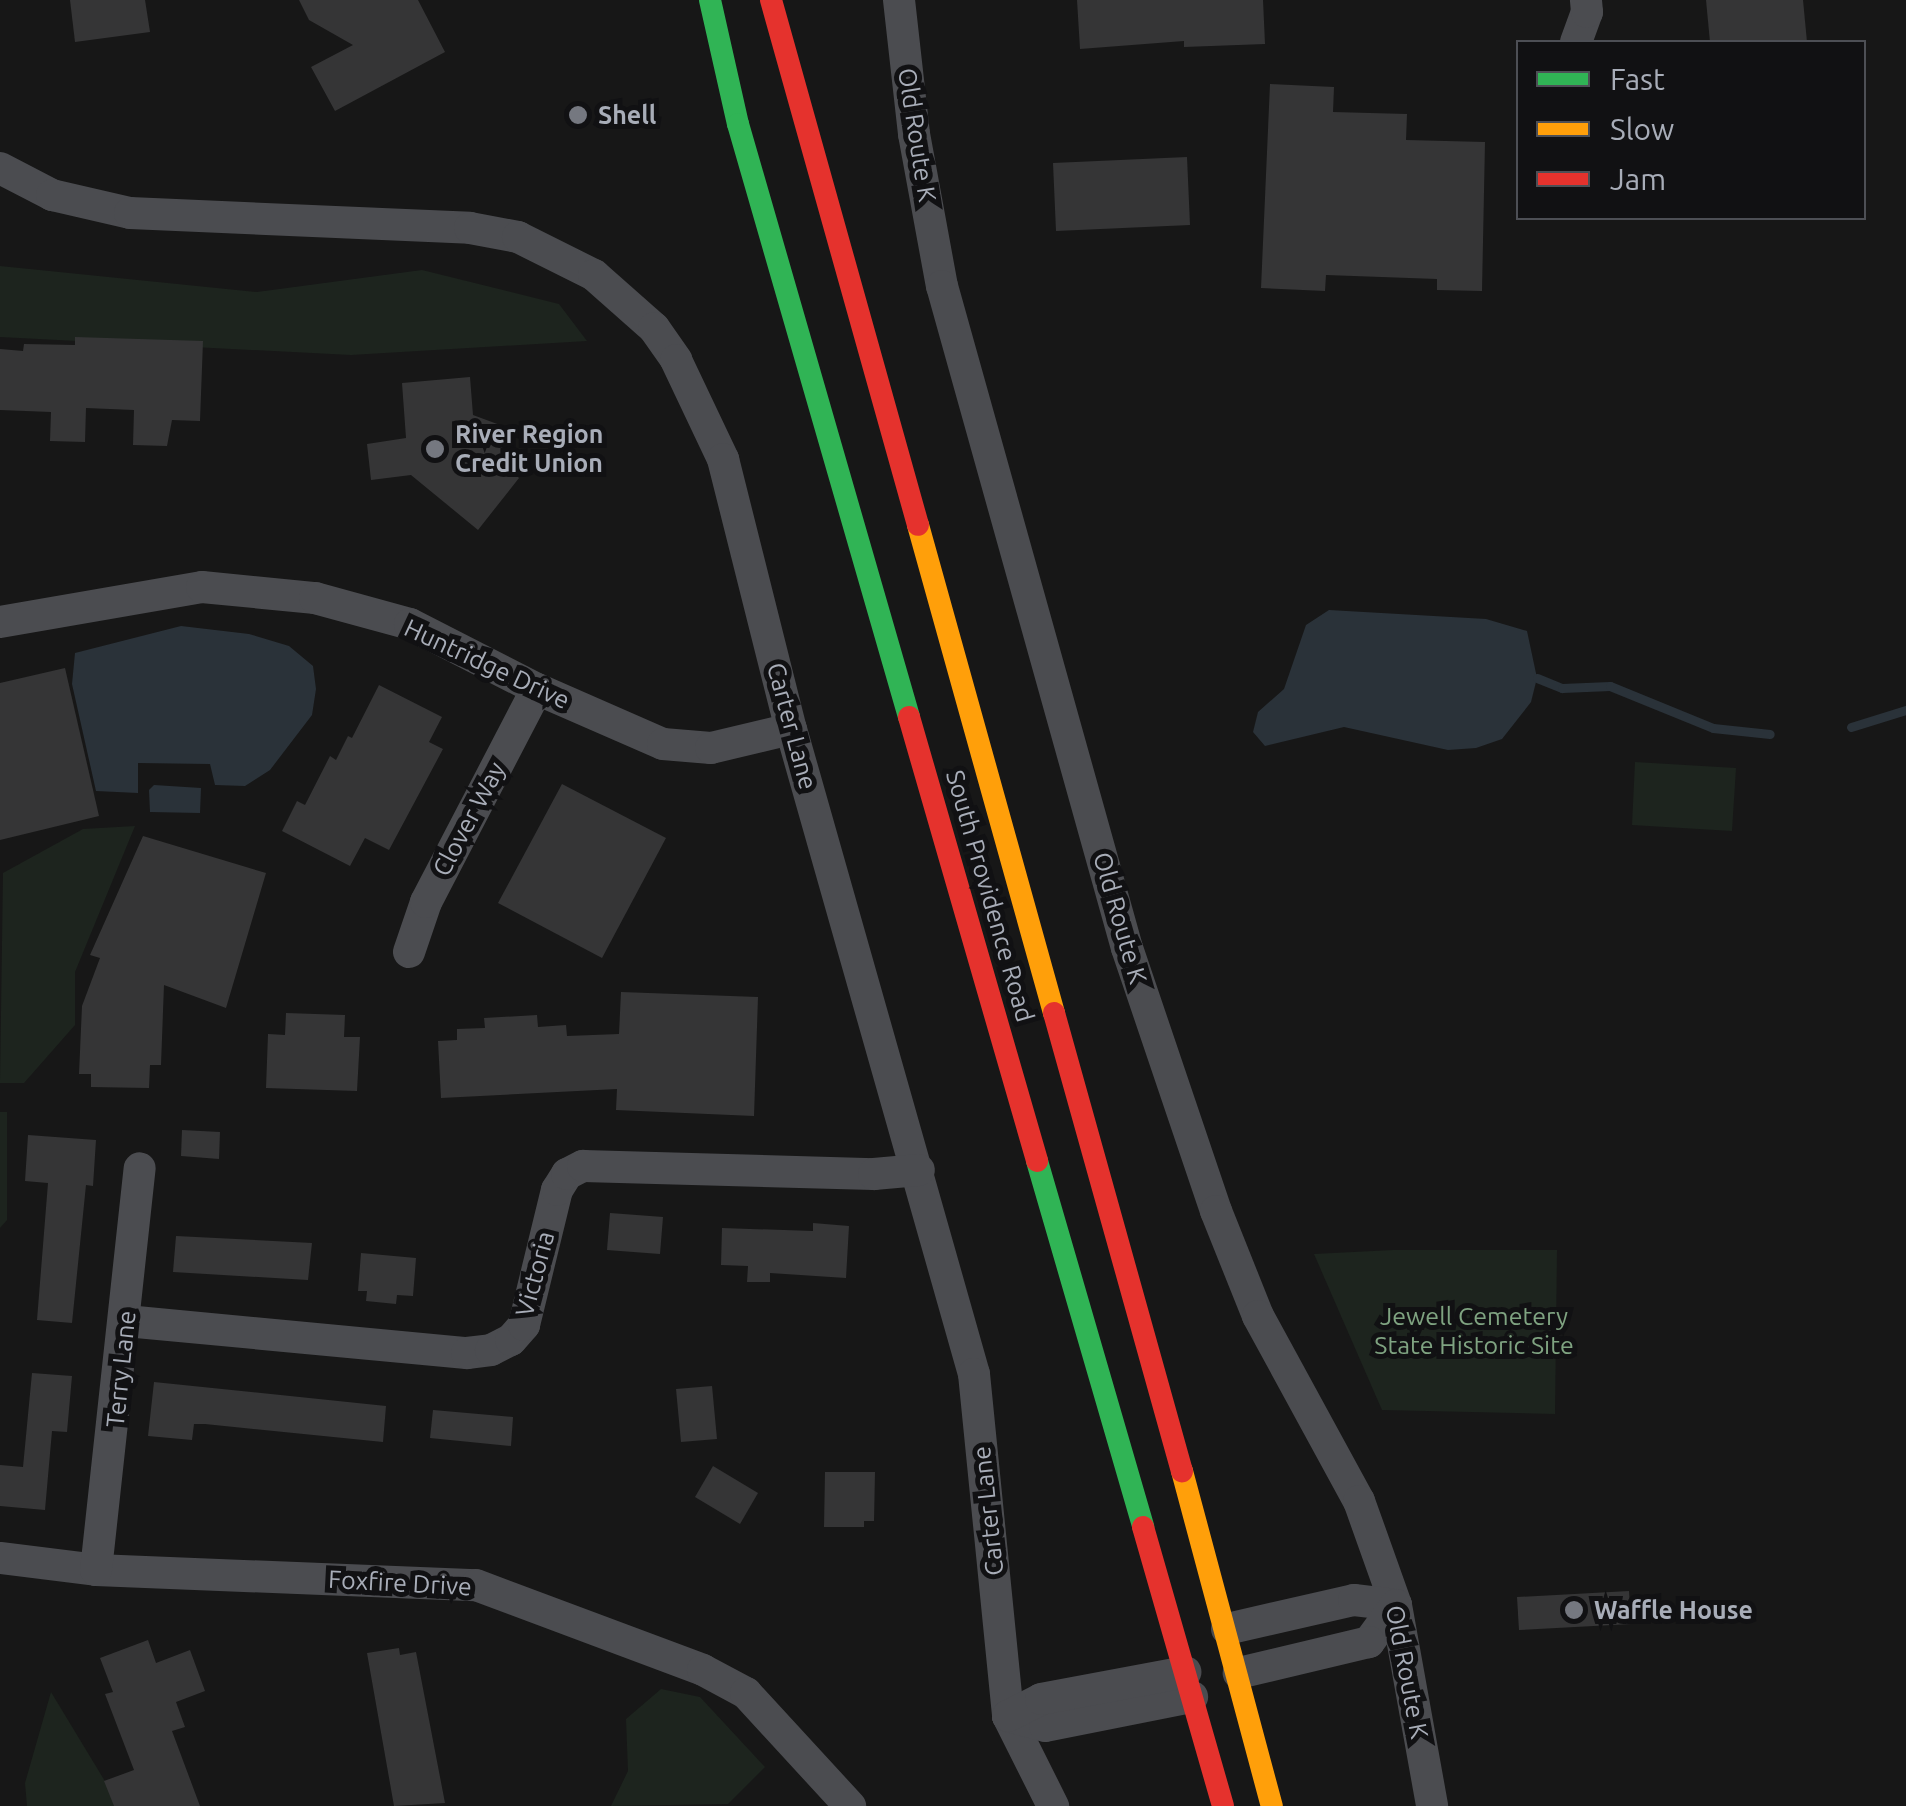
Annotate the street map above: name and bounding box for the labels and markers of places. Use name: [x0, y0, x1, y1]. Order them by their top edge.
place label: Shell: [598, 100, 656, 130]
marker: Shell: [567, 104, 589, 126]
place label: River Region Credit Union: [455, 420, 603, 479]
marker: River Region Credit Union: [424, 438, 446, 460]
place label: Waffle House: [1594, 1595, 1753, 1625]
marker: Waffle House: [1563, 1599, 1585, 1621]

